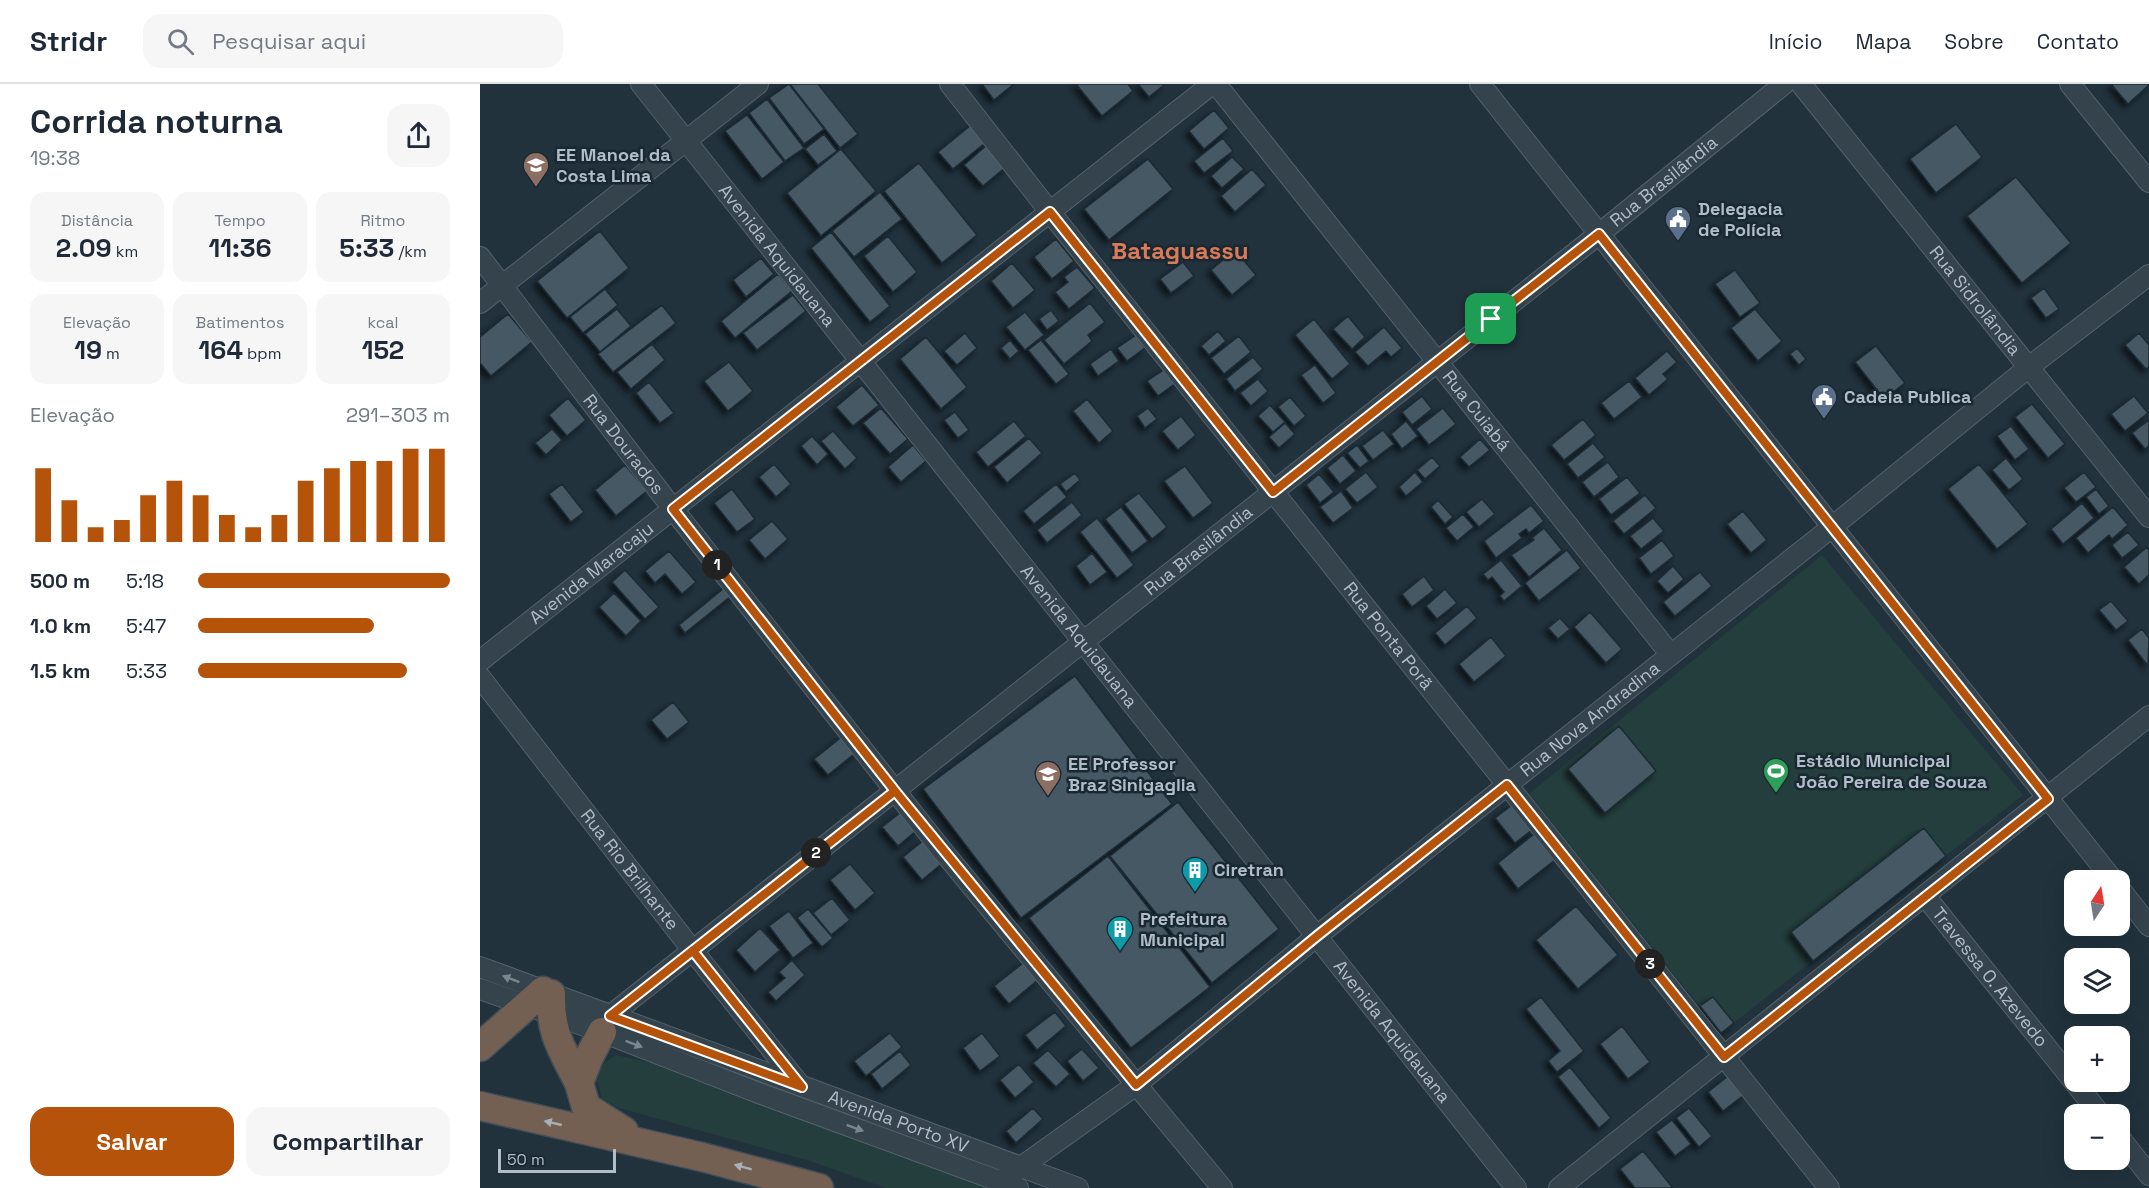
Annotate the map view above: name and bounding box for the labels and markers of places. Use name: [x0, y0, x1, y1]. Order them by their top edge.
place label: EE Manoel da Costa Lima: [556, 143, 671, 187]
school or university icon: EE Manoel da Costa Lima: [521, 150, 551, 188]
place label: Delegacia de Polícia: [1698, 197, 1784, 241]
public building icon: Delegacia de Polícia: [1663, 204, 1693, 242]
pin: [1465, 293, 1516, 344]
public building icon: Cadeia Publica: [1809, 382, 1839, 420]
place label: Cadeia Publica: [1844, 385, 1972, 408]
pin: 1: [702, 550, 732, 580]
place label: Estádio Municipal João Pereira de Souza: [1796, 749, 1988, 793]
place label: EE Professor Braz Sinigaglia: [1068, 752, 1197, 796]
sports icon: Estádio Municipal João Pereira de Souza: [1761, 756, 1791, 794]
school or university icon: EE Professor Braz Sinigaglia: [1033, 759, 1063, 797]
pin: 2: [801, 838, 831, 868]
building icon: Ciretran: [1180, 855, 1210, 893]
place label: Ciretran: [1214, 858, 1284, 881]
place label: Prefeitura Municipal: [1140, 907, 1228, 951]
building icon: Prefeitura Municipal: [1105, 914, 1135, 952]
pin: 3: [1635, 949, 1665, 979]

